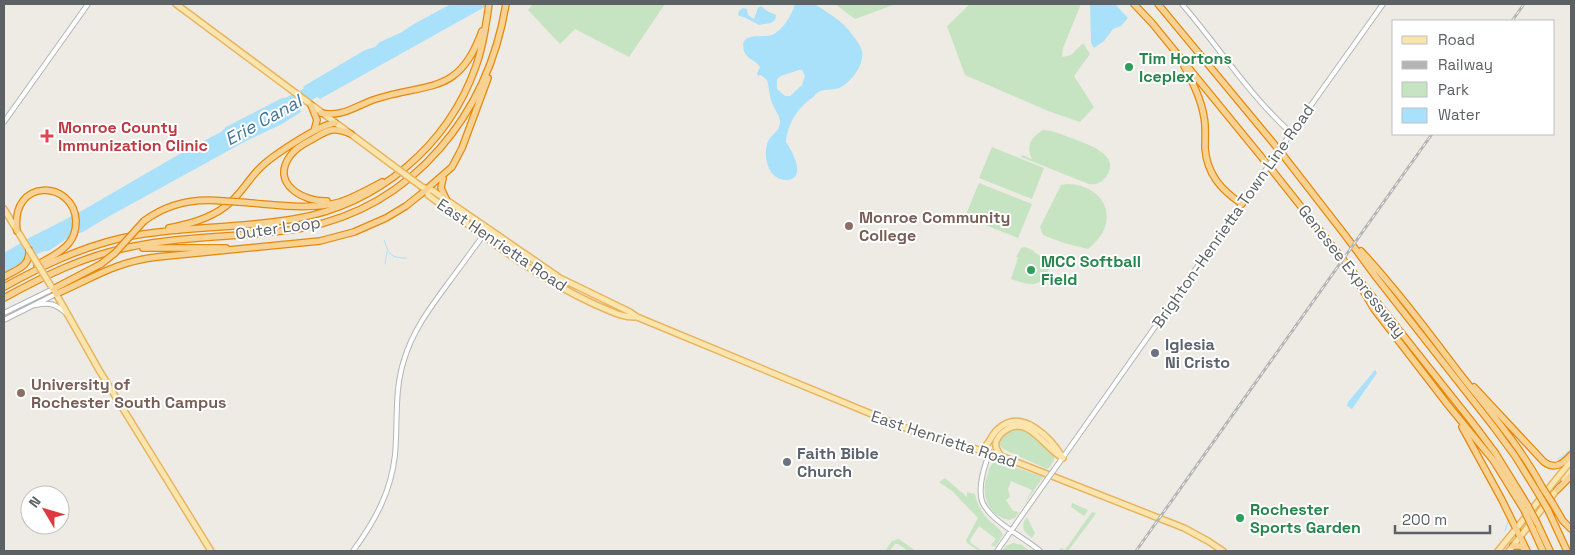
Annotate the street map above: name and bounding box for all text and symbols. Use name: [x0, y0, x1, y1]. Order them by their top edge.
legend: [1392, 20, 1555, 135]
text: Road: [1438, 30, 1475, 49]
place label: Tim Hortons Iceplex: [1139, 48, 1232, 87]
text: Railway: [1438, 55, 1493, 74]
marker: Tim Hortons Iceplex: [1123, 61, 1135, 73]
text: Park: [1438, 80, 1469, 99]
water label: Erie Canal: [221, 88, 308, 150]
street label: Brighton-Henrietta Town Line Road: [1147, 100, 1319, 332]
text: Water: [1438, 105, 1481, 124]
place label: Monroe County Immunization Clinic: [58, 117, 208, 156]
marker: Monroe County Immunization Clinic: [40, 129, 54, 143]
street label: East Henrietta Road: [433, 194, 571, 296]
street label: Genesee Expressway: [1294, 200, 1410, 342]
place label: Monroe Community College: [859, 207, 1010, 246]
street label: Outer Loop: [234, 212, 322, 244]
marker: Monroe Community College: [843, 220, 855, 232]
place label: MCC Softball Field: [1041, 251, 1141, 290]
marker: MCC Softball Field: [1025, 264, 1037, 276]
place label: Iglesia Ni Cristo: [1165, 334, 1230, 373]
marker: Iglesia Ni Cristo: [1149, 347, 1161, 359]
place label: University of Rochester South Campus: [31, 374, 226, 413]
marker: University of Rochester South Campus: [15, 387, 27, 399]
street label: East Henrietta Road: [868, 406, 1020, 472]
place label: Faith Bible Church: [797, 443, 879, 482]
marker: Faith Bible Church: [781, 456, 793, 468]
north arrow: [20, 485, 70, 535]
text: N: [25, 493, 45, 511]
place label: Rochester Sports Garden: [1250, 499, 1361, 538]
scale bar: [1395, 502, 1490, 534]
text: 200 m: [1402, 510, 1447, 529]
marker: Rochester Sports Garden: [1234, 512, 1246, 524]

